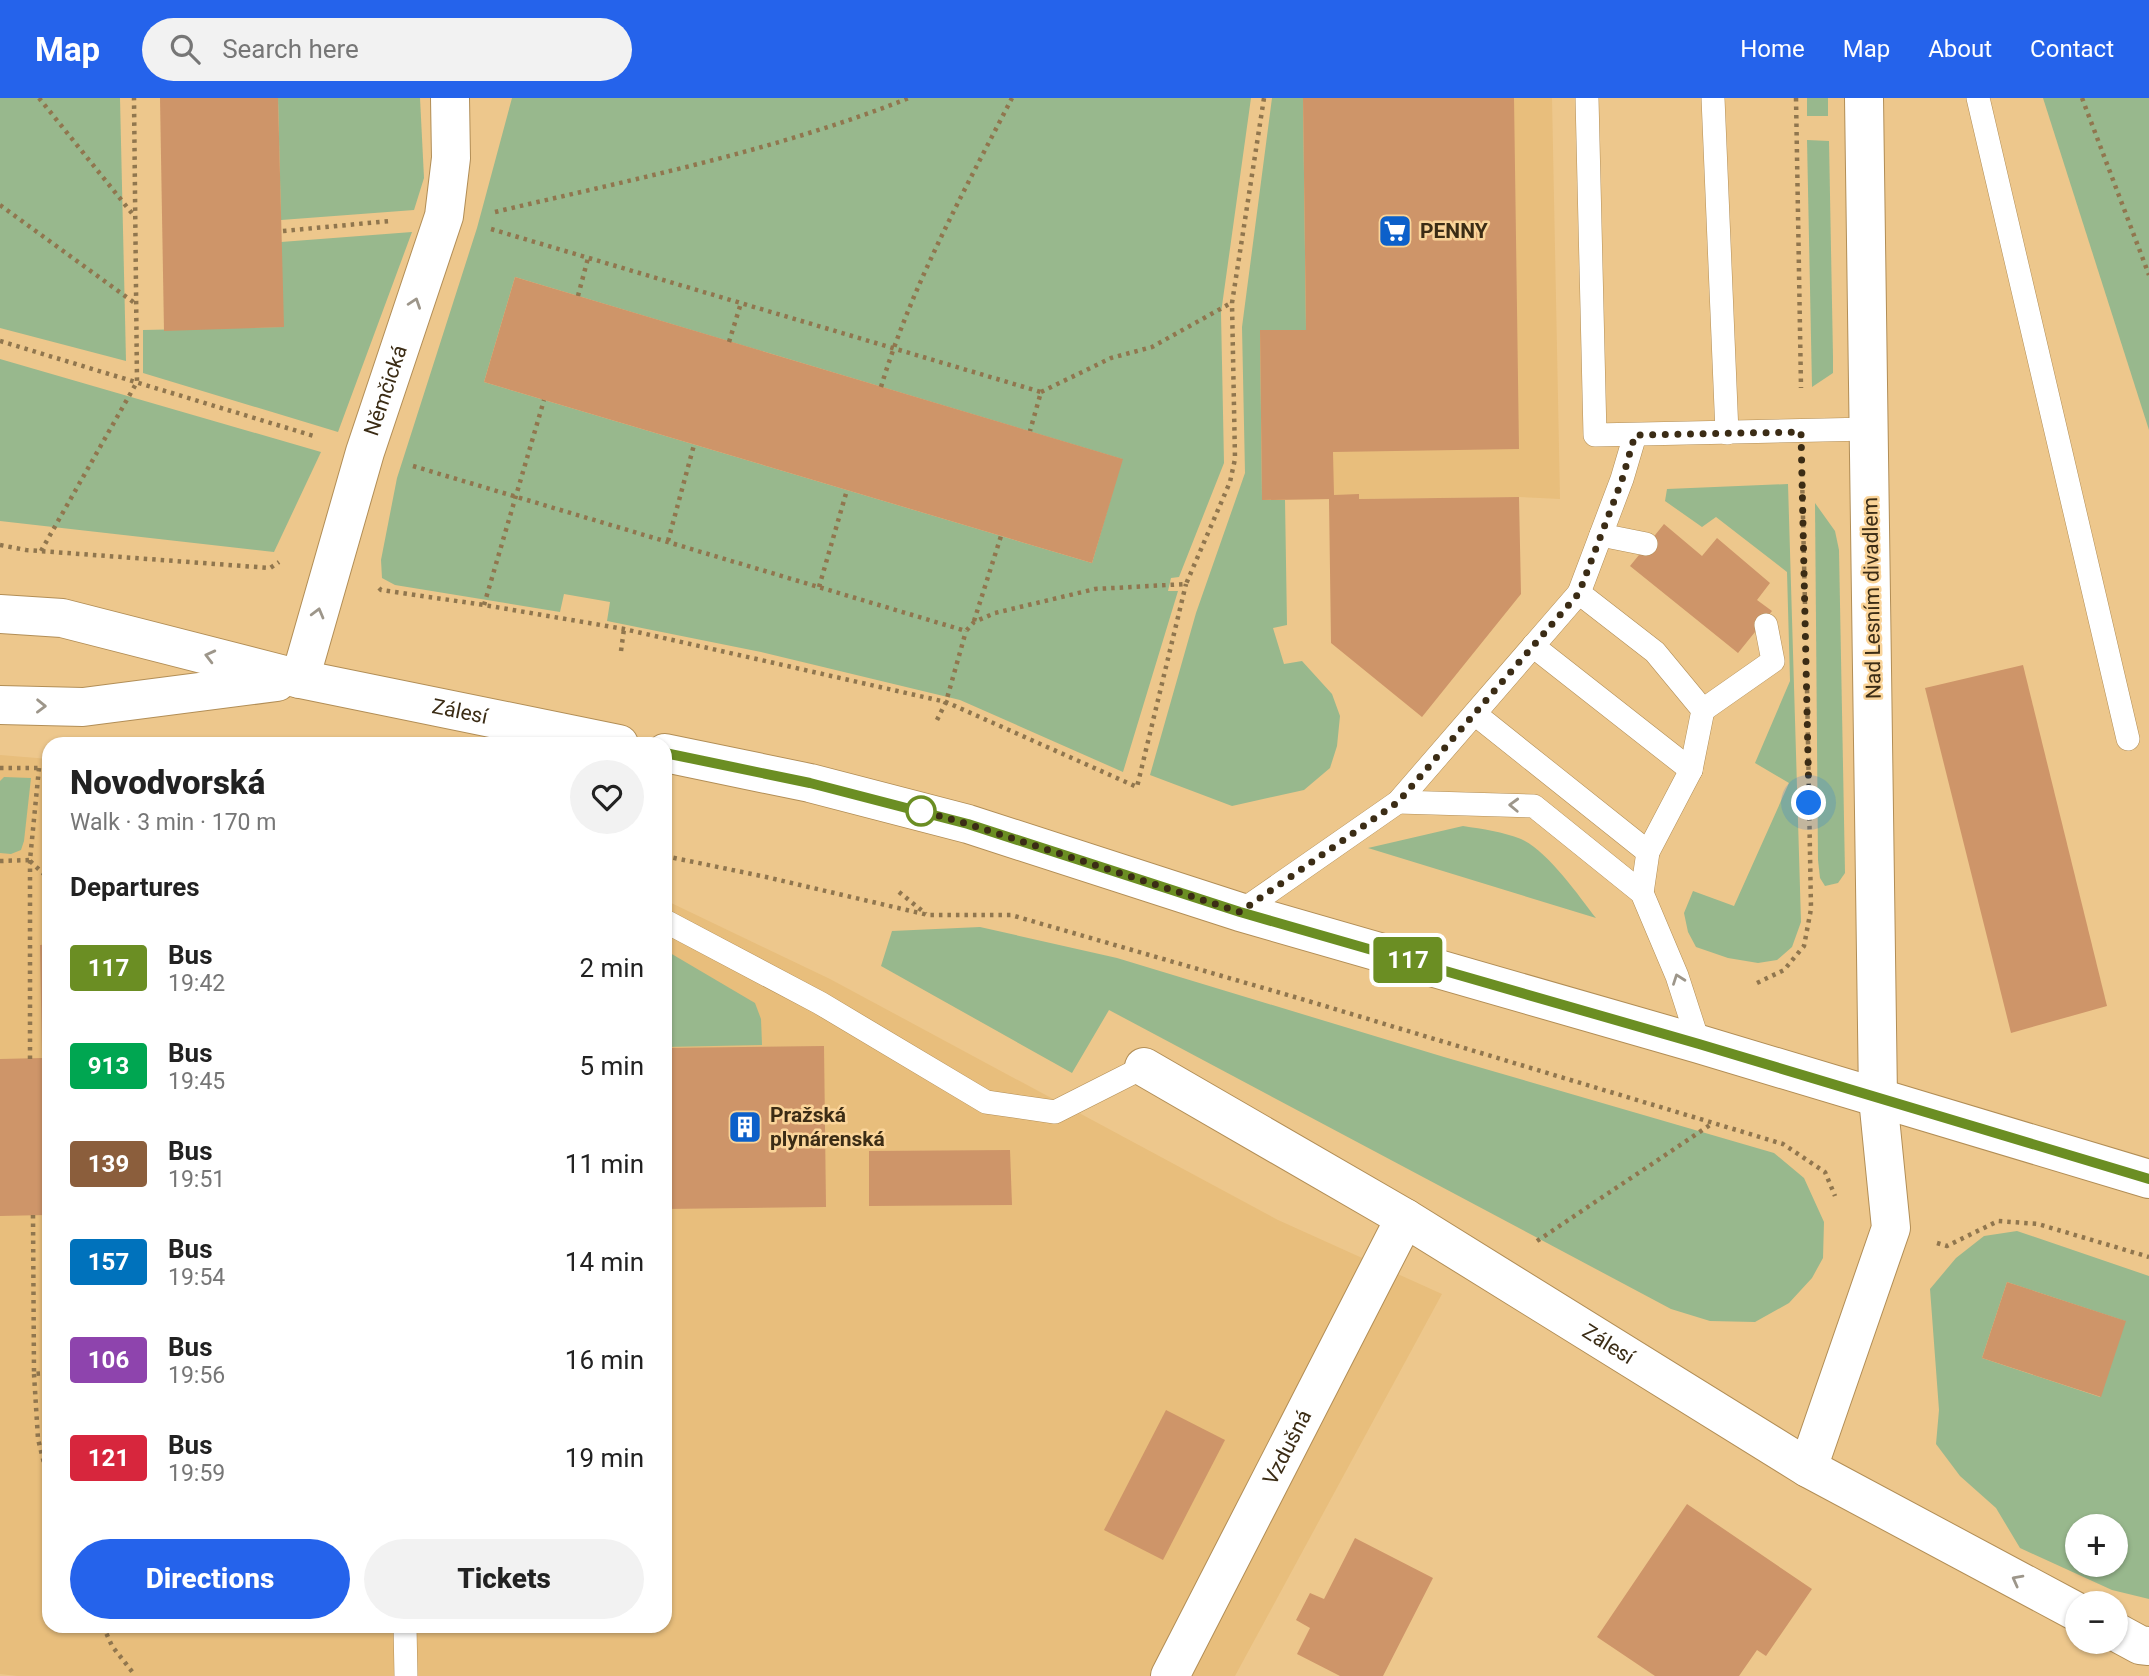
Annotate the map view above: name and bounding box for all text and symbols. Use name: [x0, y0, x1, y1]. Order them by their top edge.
search box: [142, 18, 632, 81]
text: Map: [35, 30, 100, 69]
icon: search: [166, 30, 204, 68]
text: Search here: [222, 34, 359, 64]
text: Home: [1740, 35, 1805, 63]
text: Map: [1843, 35, 1890, 63]
text: About: [1928, 35, 1992, 63]
text: Contact: [2030, 35, 2114, 63]
supermarket icon: PENNY: [1376, 212, 1414, 250]
place label: PENNY: [1420, 219, 1488, 243]
one-way arrow: [407, 297, 421, 309]
street label: Němčická: [359, 342, 412, 439]
street label: Nad Lesním divadlem: [1858, 497, 1886, 699]
one-way arrow: [310, 607, 324, 619]
one-way arrow: [204, 650, 216, 664]
street label: Zálesí: [430, 694, 491, 729]
one-way arrow: [36, 698, 47, 713]
button: heart: [570, 760, 644, 834]
text: Novodvorská: [70, 763, 265, 802]
your location: [1791, 785, 1826, 820]
unlabelled marker: [906, 796, 936, 826]
one-way arrow: [1509, 798, 1520, 813]
text: Walk · 3 min · 170 m: [70, 809, 276, 836]
text: Departures: [70, 872, 200, 902]
line badge: 117: [1368, 937, 1448, 983]
text: Bus: [168, 940, 213, 970]
text: 117: [1387, 946, 1429, 974]
text: 2 min: [579, 953, 644, 983]
text: 117: [88, 954, 129, 982]
text: 19:42: [168, 970, 225, 997]
one-way arrow: [1672, 974, 1686, 986]
text: Bus: [168, 1038, 213, 1068]
text: 5 min: [579, 1051, 644, 1081]
text: 913: [88, 1052, 129, 1080]
text: 19:45: [168, 1068, 225, 1095]
place label: Pražská plynárenská: [770, 1103, 885, 1151]
building icon: Pražská plynárenská: [726, 1108, 764, 1146]
text: Bus: [168, 1136, 213, 1166]
text: 11 min: [565, 1149, 644, 1179]
text: 139: [88, 1150, 129, 1178]
text: 19:51: [168, 1166, 225, 1193]
text: Bus: [168, 1234, 213, 1264]
text: 14 min: [565, 1247, 644, 1277]
text: 157: [88, 1248, 129, 1276]
text: 19:54: [168, 1264, 225, 1291]
street label: Zálesí: [1578, 1319, 1639, 1370]
text: Bus: [168, 1332, 213, 1362]
text: 16 min: [565, 1345, 644, 1375]
text: 106: [88, 1346, 129, 1374]
text: 19:56: [168, 1362, 225, 1389]
street label: Vzdušná: [1258, 1406, 1316, 1489]
text: Bus: [168, 1430, 213, 1460]
text: 19 min: [565, 1443, 644, 1473]
text: 121: [88, 1444, 129, 1472]
text: 19:59: [168, 1460, 225, 1487]
map controls: [2065, 1514, 2128, 1654]
button: +: [2065, 1514, 2128, 1577]
button: Directions: [70, 1539, 350, 1619]
button: Tickets: [364, 1539, 644, 1619]
one-way arrow: [2012, 1575, 2024, 1588]
button: −: [2065, 1591, 2128, 1654]

